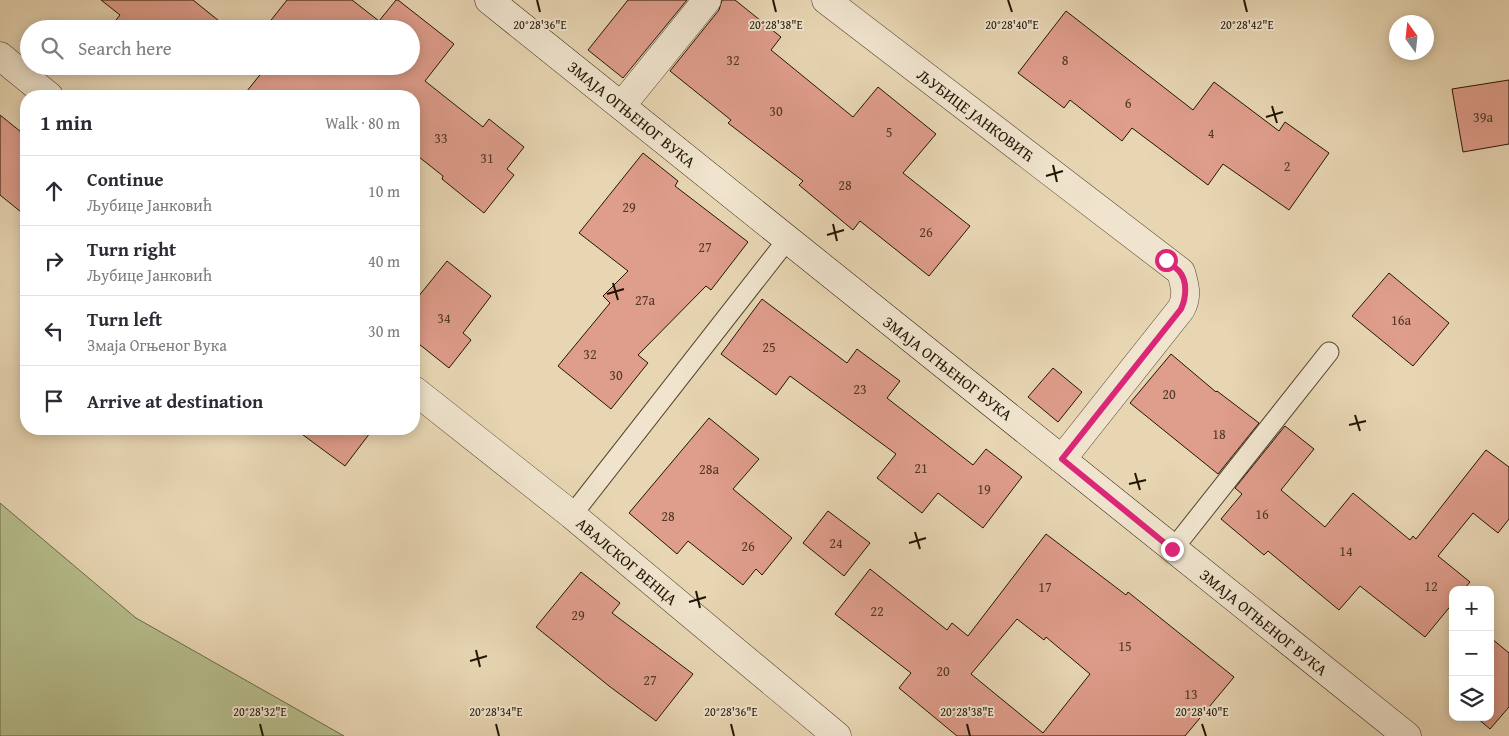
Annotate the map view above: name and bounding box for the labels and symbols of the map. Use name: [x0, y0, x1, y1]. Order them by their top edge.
north arrow: [1389, 15, 1434, 60]
text: 20°28'36"E: [513, 16, 567, 33]
text: 20°28'38"E: [749, 16, 803, 33]
text: 20°28'40"E: [985, 16, 1039, 33]
text: 20°28'42"E: [1220, 16, 1274, 33]
house number: 32: [726, 50, 740, 70]
house number: 8: [1062, 50, 1069, 70]
street label: ЗМАЈА ОГЊЕНОГ ВУКА: [563, 55, 701, 173]
street label: ЉУБИЦЕ ЈАНКОВИЋ: [912, 63, 1040, 168]
house number: 6: [1125, 93, 1132, 113]
house number: 30: [769, 101, 783, 121]
house number: 39a: [1473, 107, 1493, 127]
house number: 5: [886, 122, 892, 142]
house number: 4: [1208, 123, 1215, 143]
house number: 33: [434, 128, 448, 148]
house number: 31: [480, 148, 494, 168]
house number: 2: [1284, 156, 1290, 176]
house number: 28: [838, 175, 852, 195]
house number: 29: [622, 197, 636, 217]
house number: 26: [919, 222, 933, 242]
house number: 27: [698, 237, 712, 257]
route start: [1155, 249, 1178, 272]
house number: 27a: [635, 290, 655, 310]
house number: 34: [437, 308, 451, 328]
street label: ЗМАЈА ОГЊЕНОГ ВУКА: [878, 310, 1018, 426]
house number: 16a: [1391, 310, 1411, 330]
house number: 25: [762, 337, 776, 357]
house number: 32: [583, 344, 597, 364]
house number: 30: [609, 365, 623, 385]
house number: 23: [853, 379, 867, 399]
house number: 20: [1162, 384, 1176, 404]
house number: 18: [1212, 424, 1226, 444]
house number: 21: [914, 458, 928, 478]
house number: 28a: [699, 459, 719, 479]
house number: 19: [977, 479, 991, 499]
house number: 16: [1255, 504, 1269, 524]
house number: 28: [661, 506, 675, 526]
street label: АВАЛСКОГ ВЕНЦА: [571, 511, 683, 611]
house number: 24: [829, 533, 843, 553]
house number: 26: [741, 536, 755, 556]
route end: [1161, 538, 1184, 561]
house number: 14: [1339, 541, 1353, 561]
street label: ЗМАЈА ОГЊЕНОГ ВУКА: [1195, 563, 1333, 681]
house number: 12: [1424, 576, 1438, 596]
house number: 17: [1038, 577, 1052, 597]
house number: 22: [870, 601, 884, 621]
house number: 29: [571, 605, 585, 625]
house number: 15: [1118, 636, 1132, 656]
house number: 20: [936, 661, 950, 681]
house number: 27: [643, 670, 657, 690]
house number: 13: [1184, 684, 1198, 704]
text: 20°28'32"E: [233, 703, 287, 720]
text: 20°28'34"E: [469, 703, 523, 720]
text: 20°28'36"E: [704, 703, 758, 720]
text: 20°28'38"E: [940, 703, 994, 720]
text: 20°28'40"E: [1175, 703, 1229, 720]

